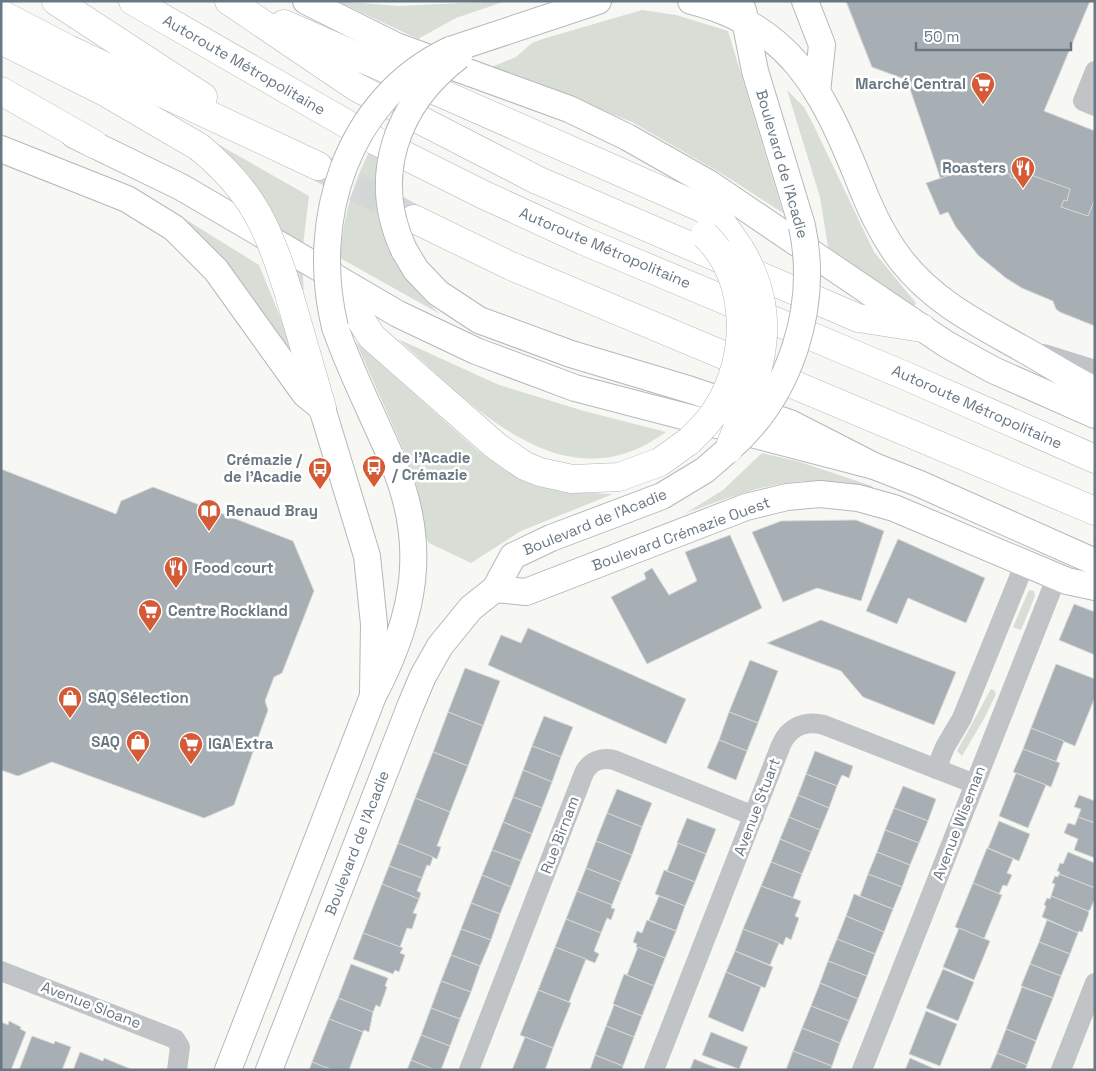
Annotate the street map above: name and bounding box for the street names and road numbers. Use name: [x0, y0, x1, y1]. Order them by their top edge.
street label: Autoroute Métropolitaine: [160, 10, 329, 119]
street label: Boulevard de l'Acadie: [752, 87, 813, 240]
street label: Autoroute Métropolitaine: [517, 203, 694, 292]
street label: Autoroute Métropolitaine: [889, 360, 1065, 453]
street label: Boulevard de l'Acadie: [520, 484, 670, 559]
street label: Boulevard Crémazie Ouest: [589, 492, 773, 575]
street label: Avenue Stuart: [729, 755, 784, 858]
street label: Avenue Wiseman: [928, 763, 989, 883]
street label: Boulevard de l'Acadie: [320, 768, 393, 918]
street label: Rue Birnam: [536, 793, 583, 876]
street label: Avenue Sloane: [38, 977, 144, 1032]

